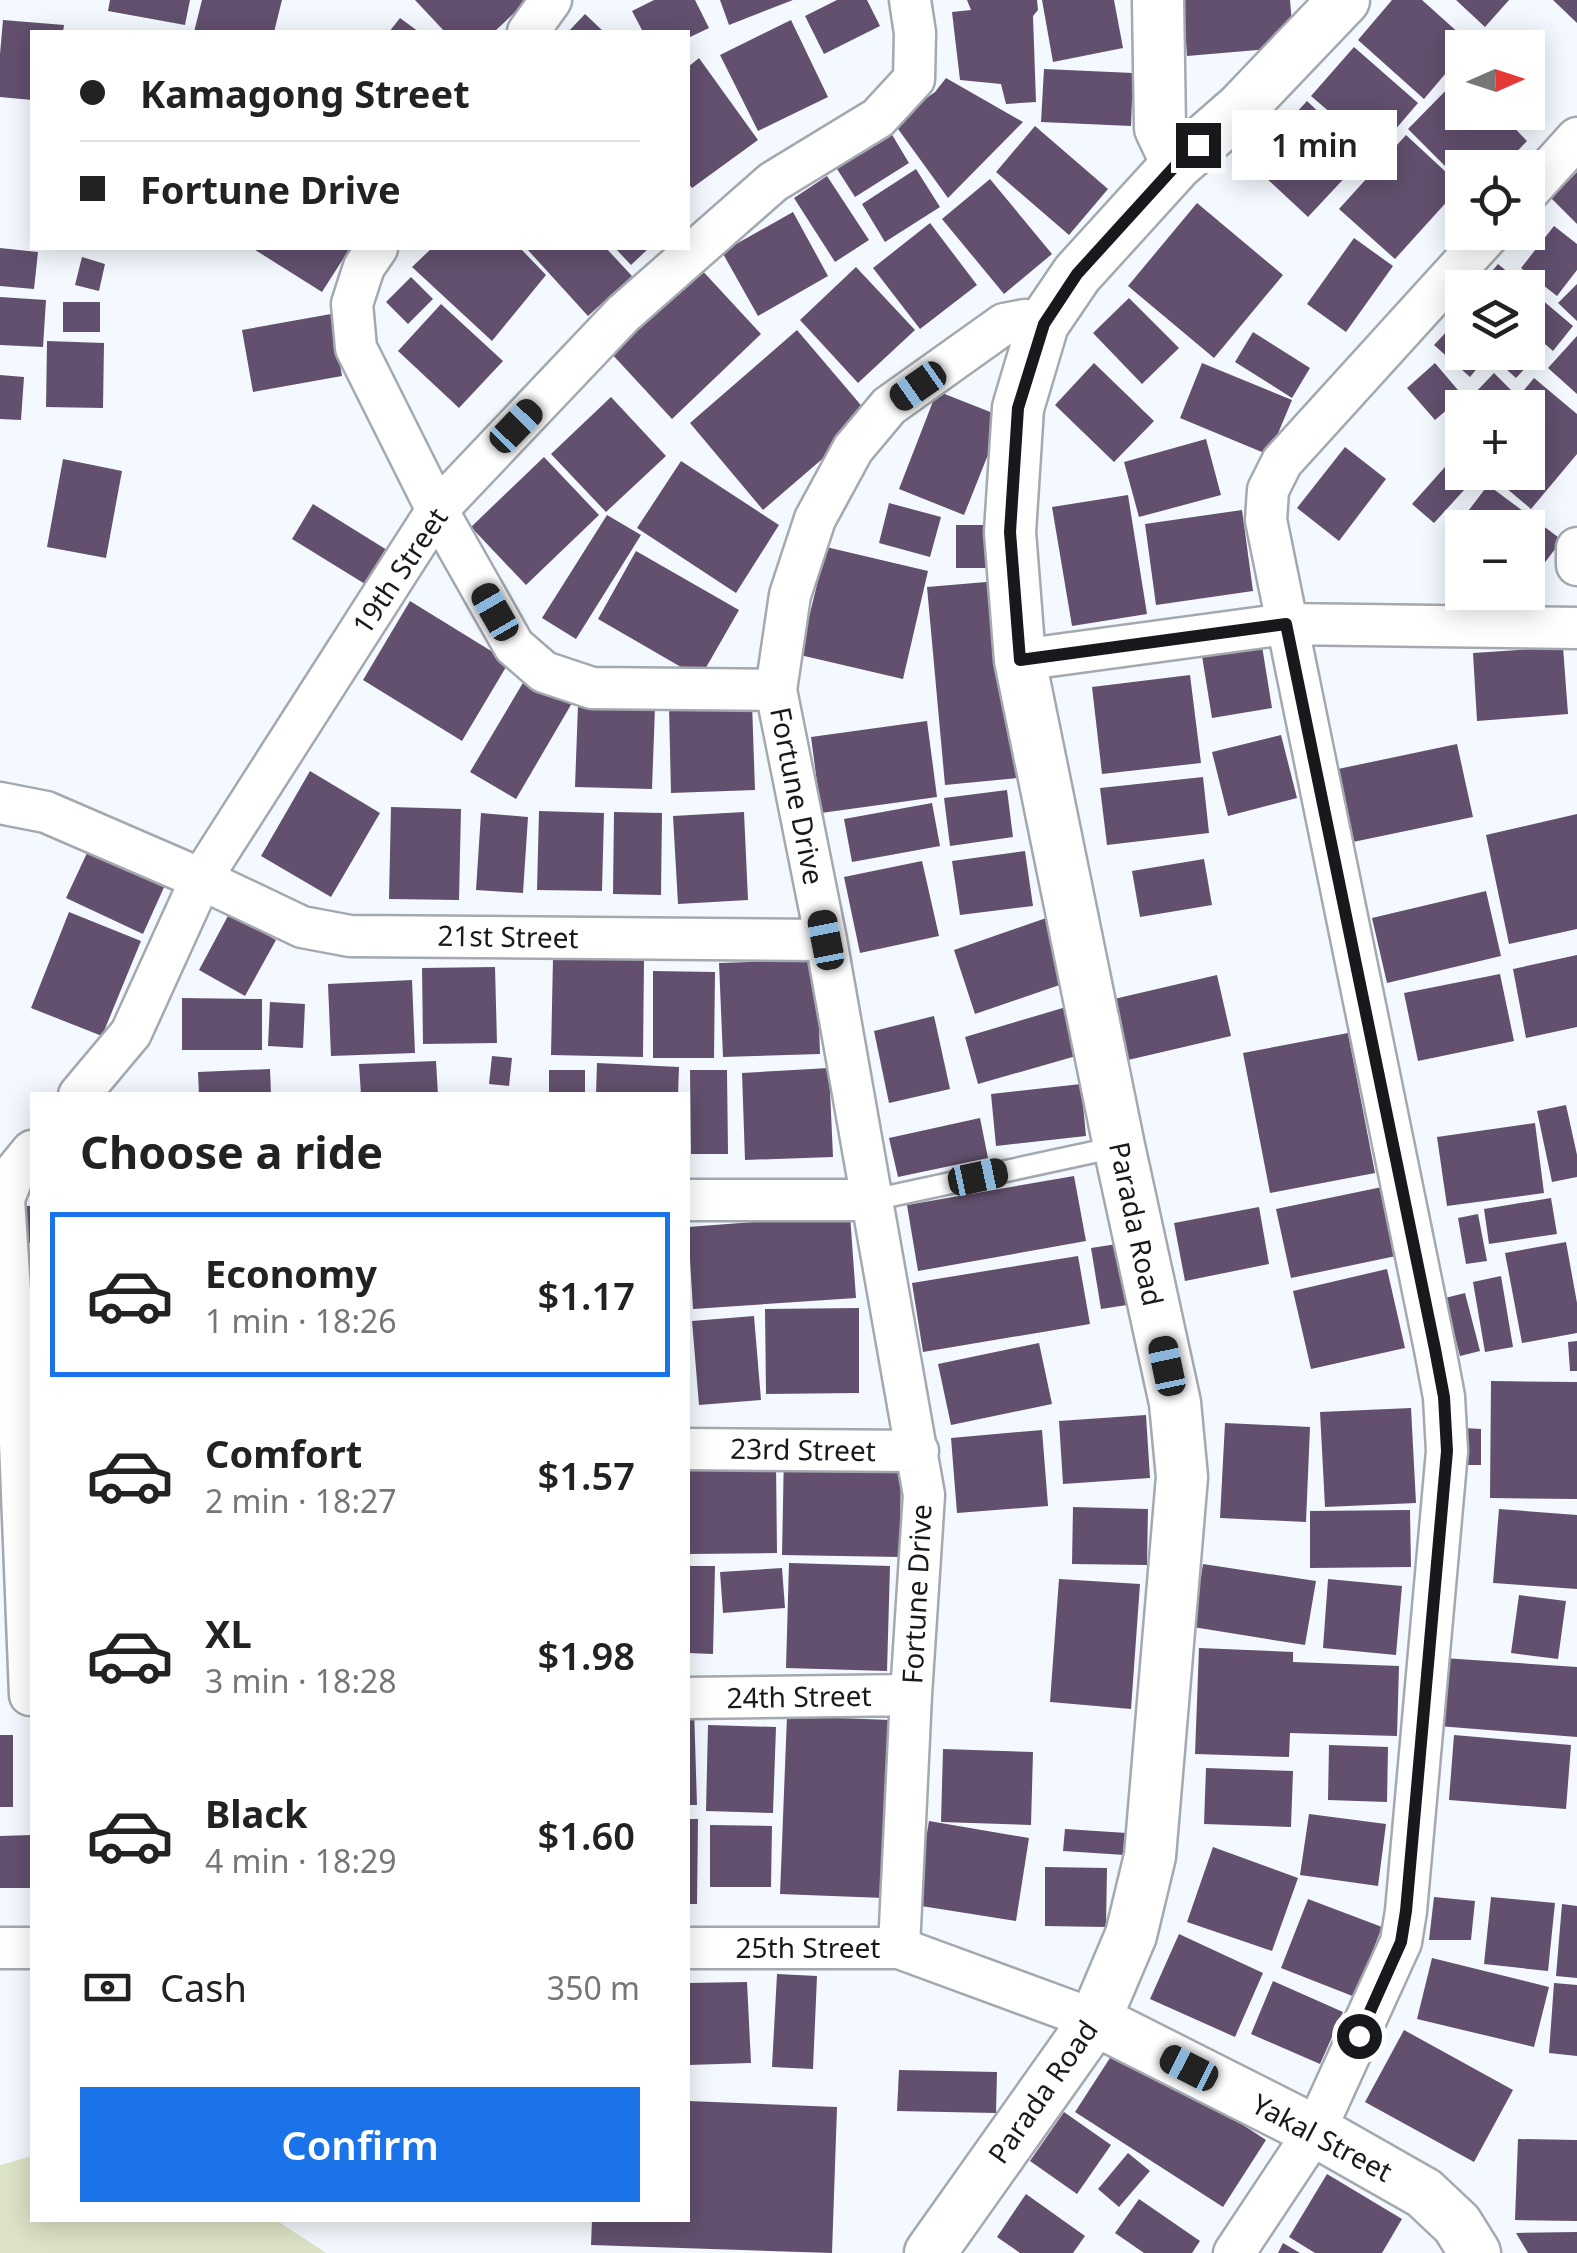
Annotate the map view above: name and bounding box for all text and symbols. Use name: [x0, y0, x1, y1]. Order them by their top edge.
north arrow: [1445, 30, 1545, 130]
map controls: [1445, 30, 1545, 610]
text: Kamagong Street: [140, 67, 470, 119]
callout: 1 min: [1233, 110, 1398, 180]
route end: [1176, 123, 1221, 168]
text: 1 min: [1271, 123, 1358, 166]
button: locate: [1445, 150, 1545, 250]
text: Fortune Drive: [140, 163, 401, 215]
button: layers: [1445, 270, 1545, 370]
car: [885, 357, 951, 415]
button: +: [1445, 390, 1545, 490]
car: [484, 394, 548, 458]
street label: 19th Street: [343, 500, 455, 641]
button: −: [1445, 510, 1545, 610]
car: [467, 579, 523, 645]
street label: Fortune Drive: [762, 704, 834, 888]
car: [806, 908, 846, 972]
street label: 21st Street: [437, 916, 579, 956]
text: Choose a ride: [80, 1121, 383, 1182]
street label: Parada Road: [1101, 1138, 1173, 1309]
car: [946, 1156, 1010, 1198]
text: Economy: [205, 1247, 377, 1299]
icon: car: [85, 1250, 175, 1340]
text: $1.17: [538, 1269, 635, 1321]
text: 1 min · 18:26: [205, 1299, 397, 1342]
car: [1146, 1334, 1188, 1398]
text: Comfort: [205, 1427, 362, 1479]
street label: 23rd Street: [730, 1429, 876, 1469]
icon: car: [85, 1430, 175, 1520]
text: $1.57: [538, 1449, 635, 1501]
text: 2 min · 18:27: [205, 1479, 397, 1522]
street label: Fortune Drive: [892, 1503, 940, 1685]
text: XL: [205, 1607, 252, 1659]
icon: car: [85, 1610, 175, 1700]
text: $1.98: [538, 1629, 635, 1681]
text: 3 min · 18:28: [205, 1659, 397, 1702]
street label: 24th Street: [726, 1676, 872, 1716]
text: Black: [205, 1787, 308, 1839]
icon: car: [85, 1790, 175, 1880]
text: $1.60: [538, 1809, 635, 1861]
text: 4 min · 18:29: [205, 1839, 397, 1882]
street label: 25th Street: [736, 1928, 880, 1966]
icon: cash: [80, 1960, 135, 2015]
text: Cash: [160, 1961, 247, 2013]
text: 350 m: [547, 1966, 640, 2009]
street label: Parada Road: [979, 2012, 1106, 2171]
route start: [1337, 2014, 1382, 2059]
car: [1155, 2041, 1223, 2095]
street label: Yakal Street: [1246, 2084, 1399, 2190]
button: Confirm: [80, 2087, 640, 2202]

